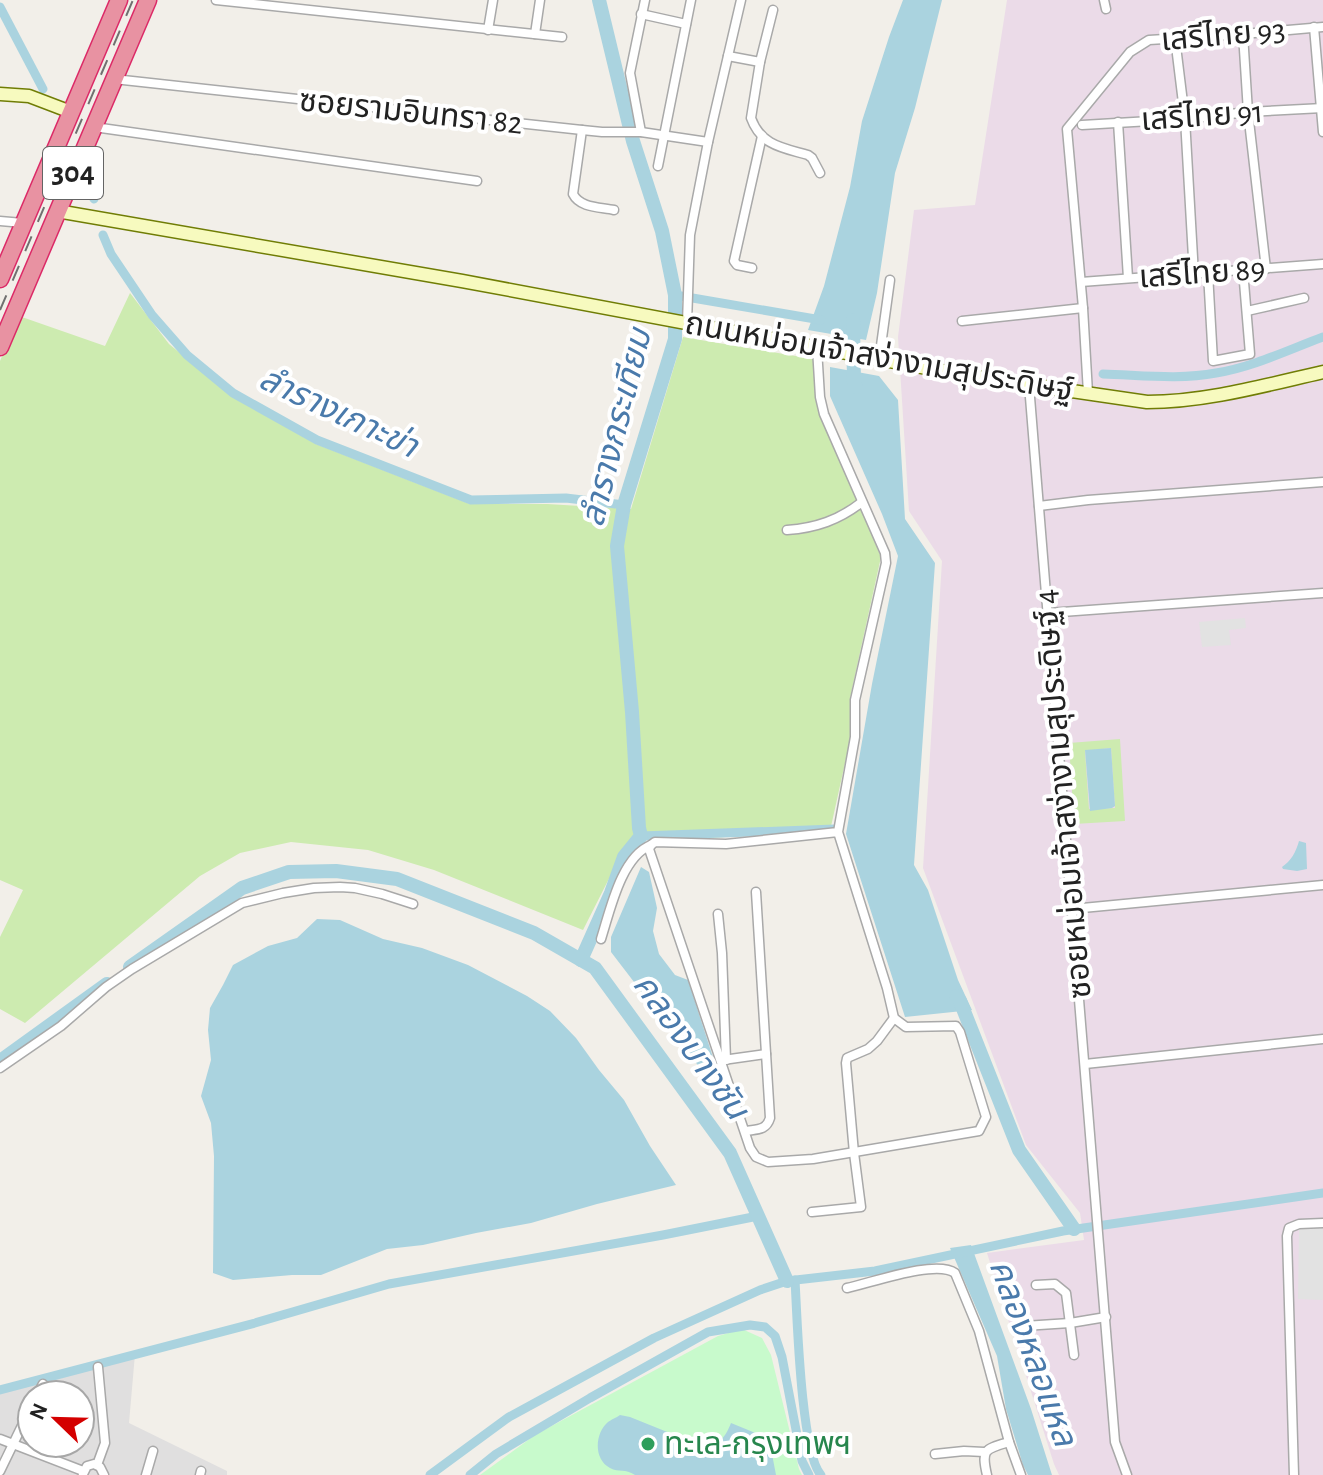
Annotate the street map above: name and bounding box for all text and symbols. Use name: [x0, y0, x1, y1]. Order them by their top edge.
street label: เสรีไทย 93: [1159, 13, 1287, 56]
street label: ซอยรามอินทรา 82: [298, 84, 524, 140]
street label: เสรีไทย 91: [1140, 95, 1264, 136]
road number: 304: [43, 147, 103, 199]
street label: เสรีไทย 89: [1138, 252, 1266, 293]
street label: ถนนหม่อมเจ้าสง่างามสุประดิษฐ์: [682, 306, 1076, 409]
water label: ลำรางกระเทียม: [576, 324, 658, 530]
water label: ลำรางเกาะข่า: [254, 360, 424, 465]
street label: ซอยหม่อมเจ้าสง่างามสุประดิษฐ์ 4: [1028, 588, 1099, 1000]
water label: คลองบางชัน: [626, 968, 755, 1128]
water label: คลองหลอแหล: [983, 1255, 1082, 1452]
north arrow: [16, 1379, 96, 1459]
text: N: [25, 1400, 52, 1423]
place label: ทะเล-กรุงเทพฯ: [664, 1428, 851, 1462]
marker: ทะเล-กรุงเทพฯ: [639, 1435, 657, 1453]

